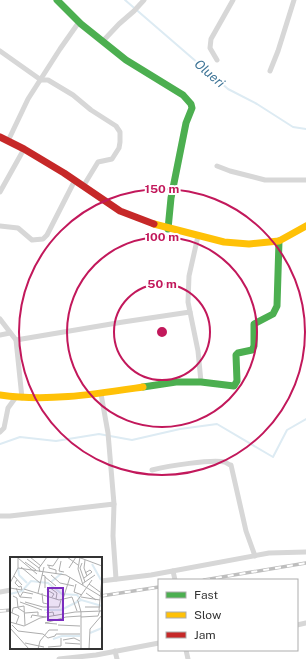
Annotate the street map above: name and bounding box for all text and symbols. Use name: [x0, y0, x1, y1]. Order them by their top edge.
water label: Olueri: [191, 56, 228, 91]
text: 150 m: [145, 182, 179, 196]
text: 100 m: [145, 230, 179, 244]
text: 50 m: [147, 277, 177, 291]
centre of rings: [155, 325, 169, 339]
inset map: [10, 557, 102, 649]
legend: [158, 579, 298, 651]
text: Fast: [194, 588, 219, 602]
text: Slow: [194, 608, 222, 622]
text: Jam: [194, 628, 216, 642]

